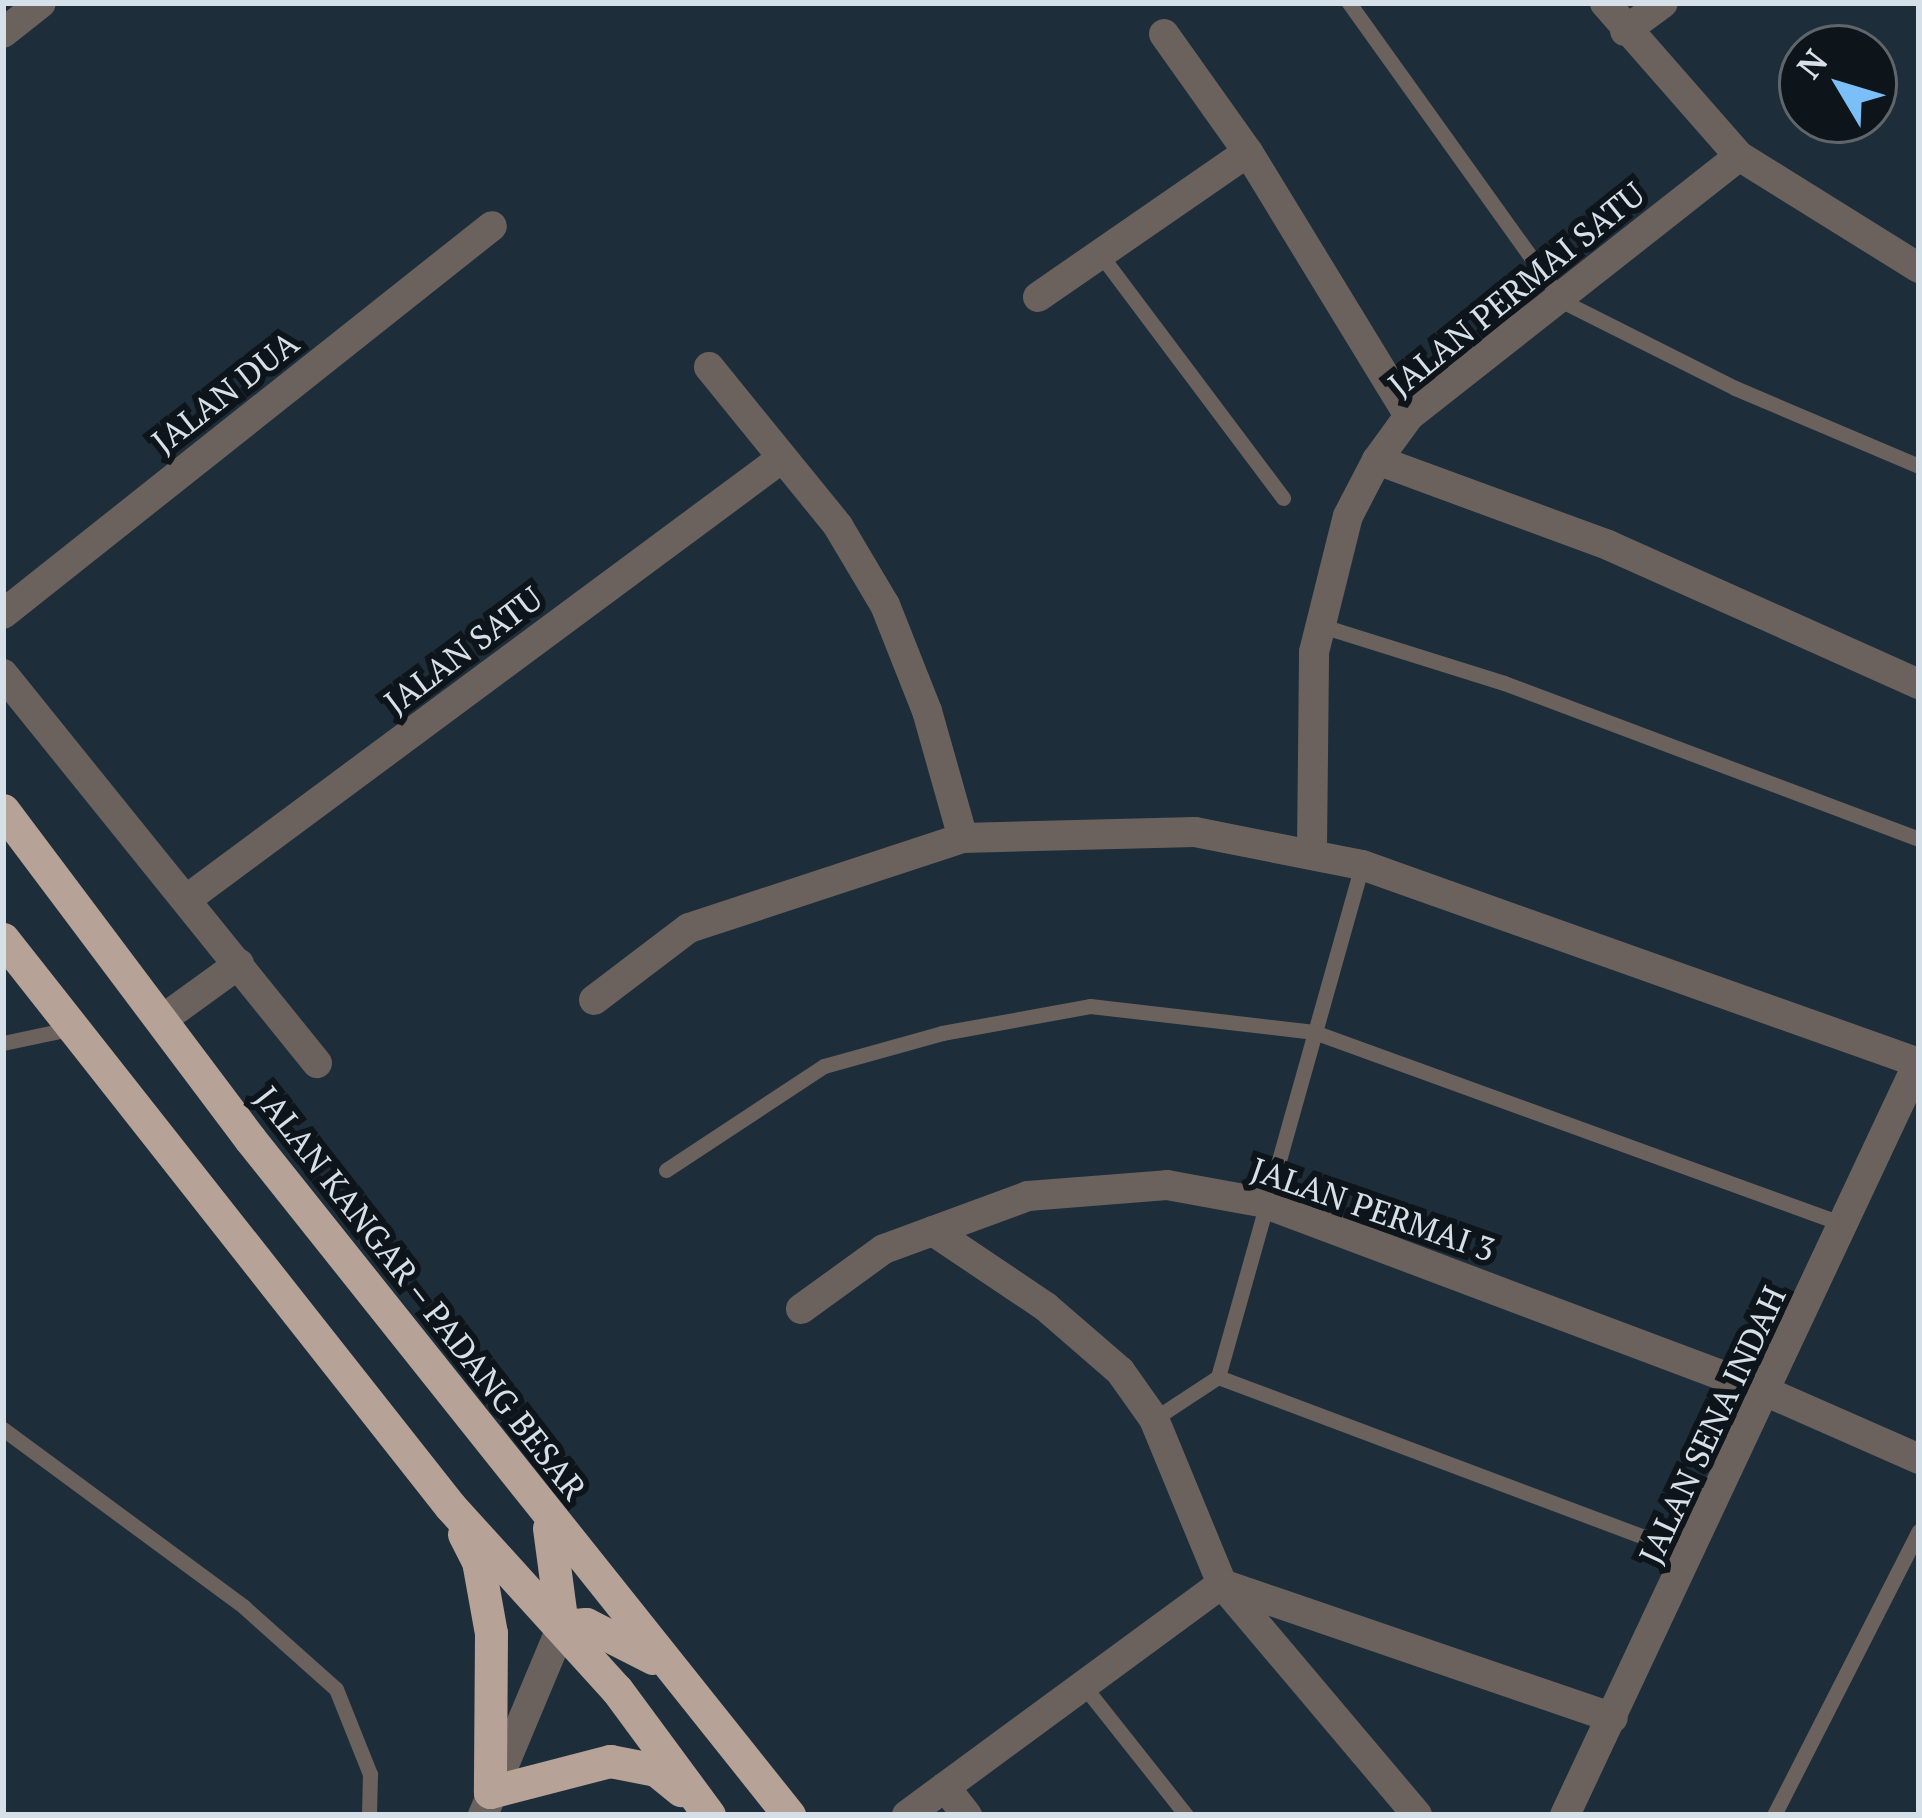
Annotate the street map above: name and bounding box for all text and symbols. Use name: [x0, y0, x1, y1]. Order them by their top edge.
north arrow: [1778, 24, 1898, 144]
text: N: [1787, 40, 1836, 86]
street label: JALAN PERMAI SATU: [1380, 174, 1652, 404]
street label: JALAN DUA: [144, 323, 306, 461]
street label: JALAN SATU: [376, 578, 550, 722]
street label: JALAN KANGAR – PADANG BESAR: [246, 1077, 596, 1509]
street label: JALAN PERMAI 3: [1246, 1149, 1500, 1269]
street label: JALAN SENA INDAH: [1630, 1280, 1794, 1570]

